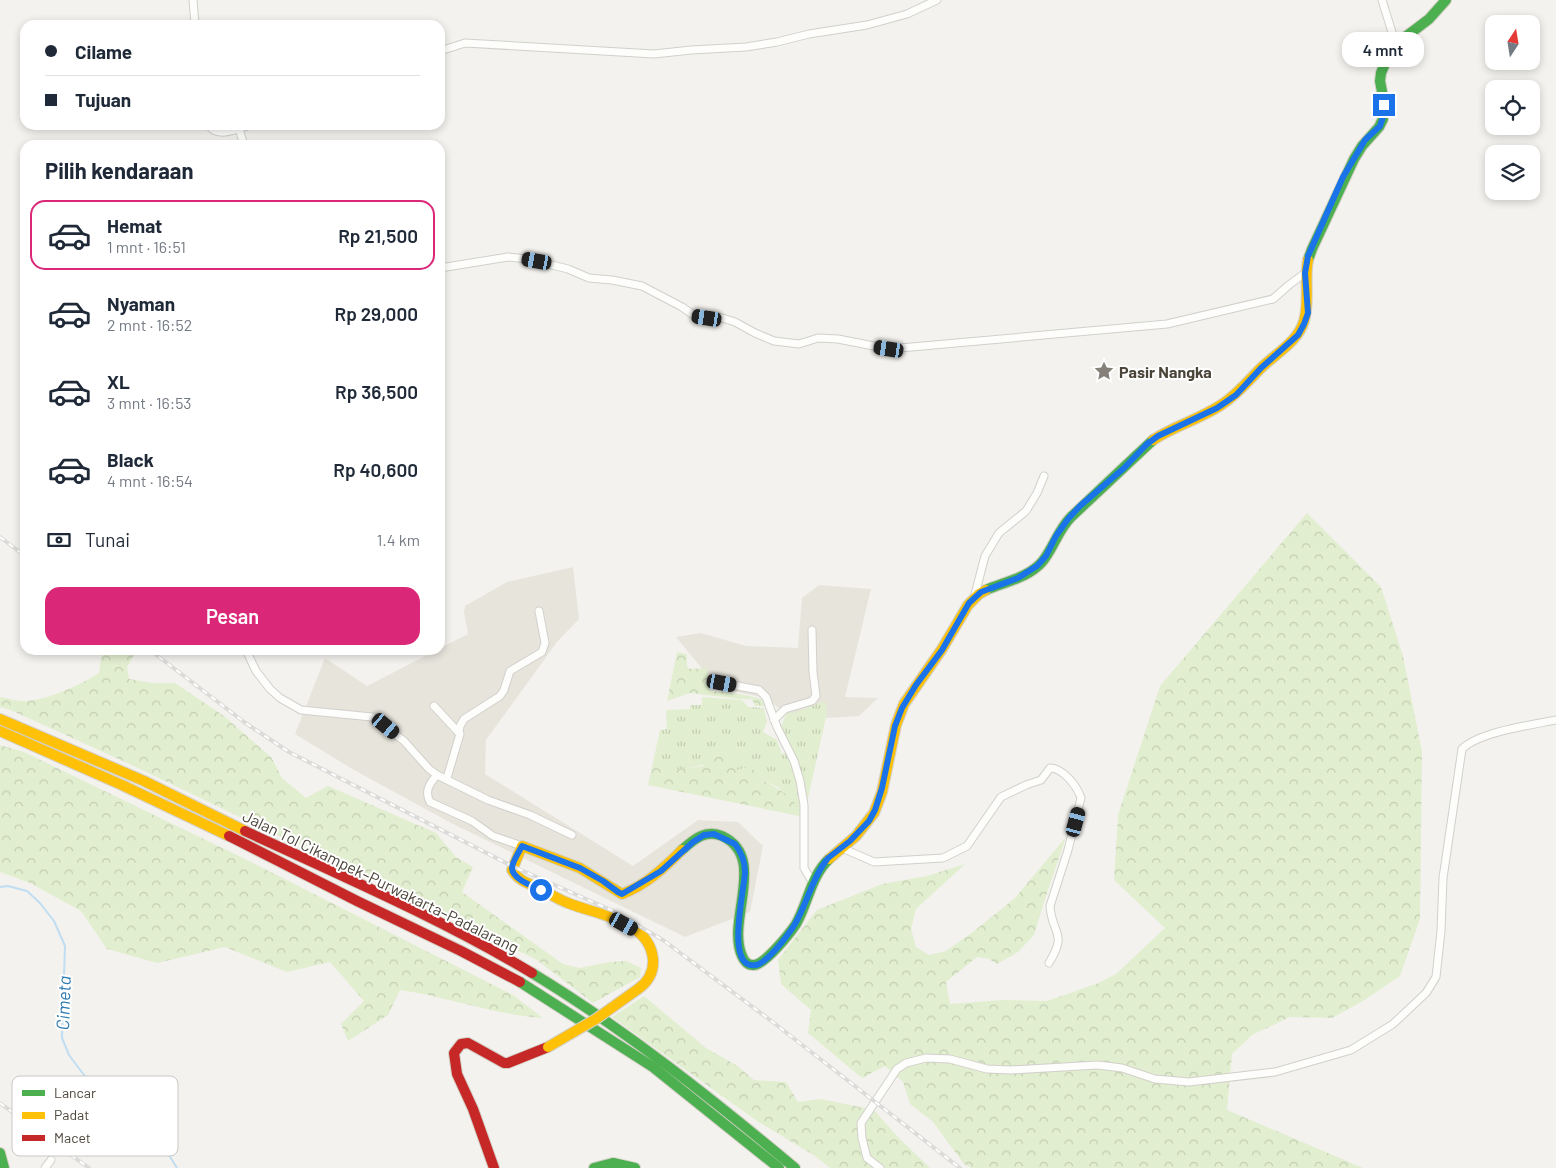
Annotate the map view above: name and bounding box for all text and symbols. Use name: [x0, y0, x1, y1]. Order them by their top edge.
north arrow: [1485, 15, 1540, 70]
map controls: [1485, 15, 1540, 200]
callout: 4 mnt: [1343, 32, 1425, 68]
text: Cilame: [75, 40, 132, 63]
text: 4 mnt: [1363, 40, 1403, 59]
button: locate: [1485, 80, 1540, 135]
text: Tujuan: [75, 88, 131, 111]
route end: [1373, 94, 1395, 116]
button: layers: [1485, 145, 1540, 200]
text: Pilih kendaraan: [45, 157, 193, 183]
icon: car: [47, 213, 92, 258]
text: Hemat: [107, 214, 162, 237]
text: Rp 21,500: [338, 224, 418, 247]
text: 1 mnt · 16:51: [107, 237, 186, 256]
car: [520, 251, 553, 271]
icon: car: [47, 291, 92, 336]
text: Nyaman: [107, 292, 175, 315]
text: Rp 29,000: [335, 302, 418, 325]
car: [691, 308, 722, 328]
text: 2 mnt · 16:52: [107, 315, 192, 334]
car: [873, 339, 904, 359]
place icon: Pasir Nangka: [1093, 360, 1115, 382]
place label: Pasir Nangka: [1119, 362, 1212, 381]
icon: car: [47, 369, 92, 414]
text: XL: [107, 370, 130, 393]
text: Rp 36,500: [335, 380, 418, 403]
text: 3 mnt · 16:53: [107, 393, 192, 412]
icon: car: [47, 447, 92, 492]
text: Black: [107, 448, 154, 471]
text: Rp 40,600: [333, 458, 418, 481]
text: 4 mnt · 16:54: [107, 471, 193, 490]
icon: cash: [45, 526, 73, 554]
text: Tunai: [85, 528, 130, 551]
text: 1.4 km: [377, 530, 420, 549]
button: Pesan: [45, 587, 420, 645]
car: [705, 673, 738, 693]
car: [369, 711, 402, 741]
street label: Jalan Tol Cikampek–Purwakarta–Padalarang: [240, 806, 522, 956]
car: [1064, 806, 1087, 838]
route start: [530, 879, 552, 901]
car: [607, 910, 640, 938]
water label: Cimeta: [51, 975, 75, 1031]
legend: [12, 1076, 178, 1156]
text: Lancar: [54, 1084, 96, 1101]
text: Padat: [54, 1106, 89, 1123]
text: Macet: [54, 1129, 91, 1146]

